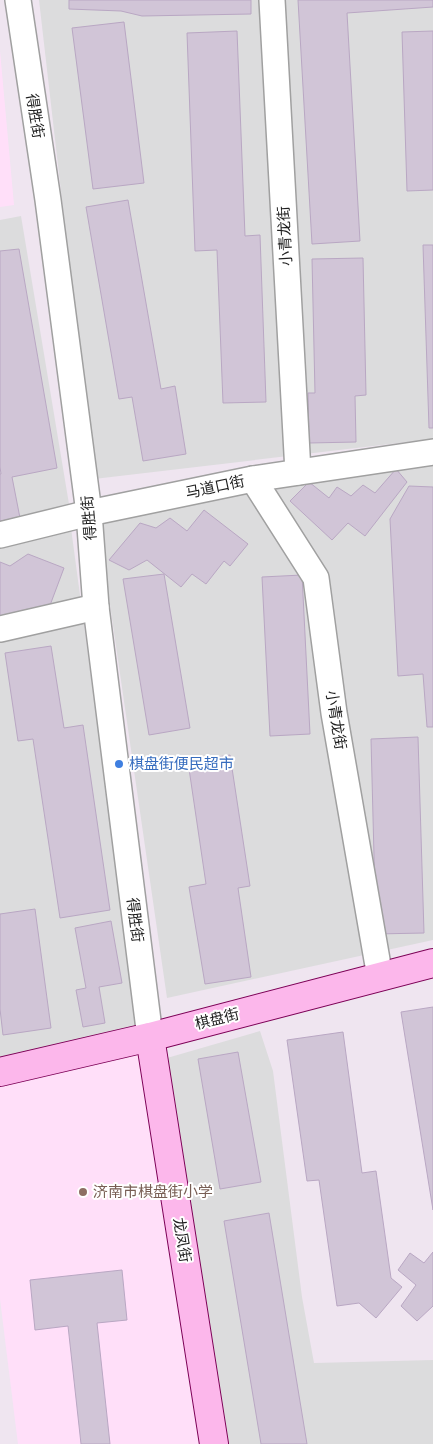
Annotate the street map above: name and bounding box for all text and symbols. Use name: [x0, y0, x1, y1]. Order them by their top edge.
street label: 得胜街: [23, 92, 49, 140]
street label: 小青龙街: [272, 206, 296, 267]
street label: 马道口街: [183, 470, 246, 502]
street label: 得胜街: [76, 495, 100, 541]
street label: 小青龙街: [322, 689, 352, 751]
place label: 棋盘街便民超市: [129, 753, 234, 773]
marker: 棋盘街便民超市: [113, 758, 125, 770]
street label: 得胜街: [123, 896, 149, 943]
street label: 棋盘街: [192, 1003, 241, 1033]
place label: 济南市棋盘街小学: [93, 1181, 213, 1201]
marker: 济南市棋盘街小学: [77, 1186, 89, 1198]
street label: 龙凤街: [170, 1216, 196, 1264]

